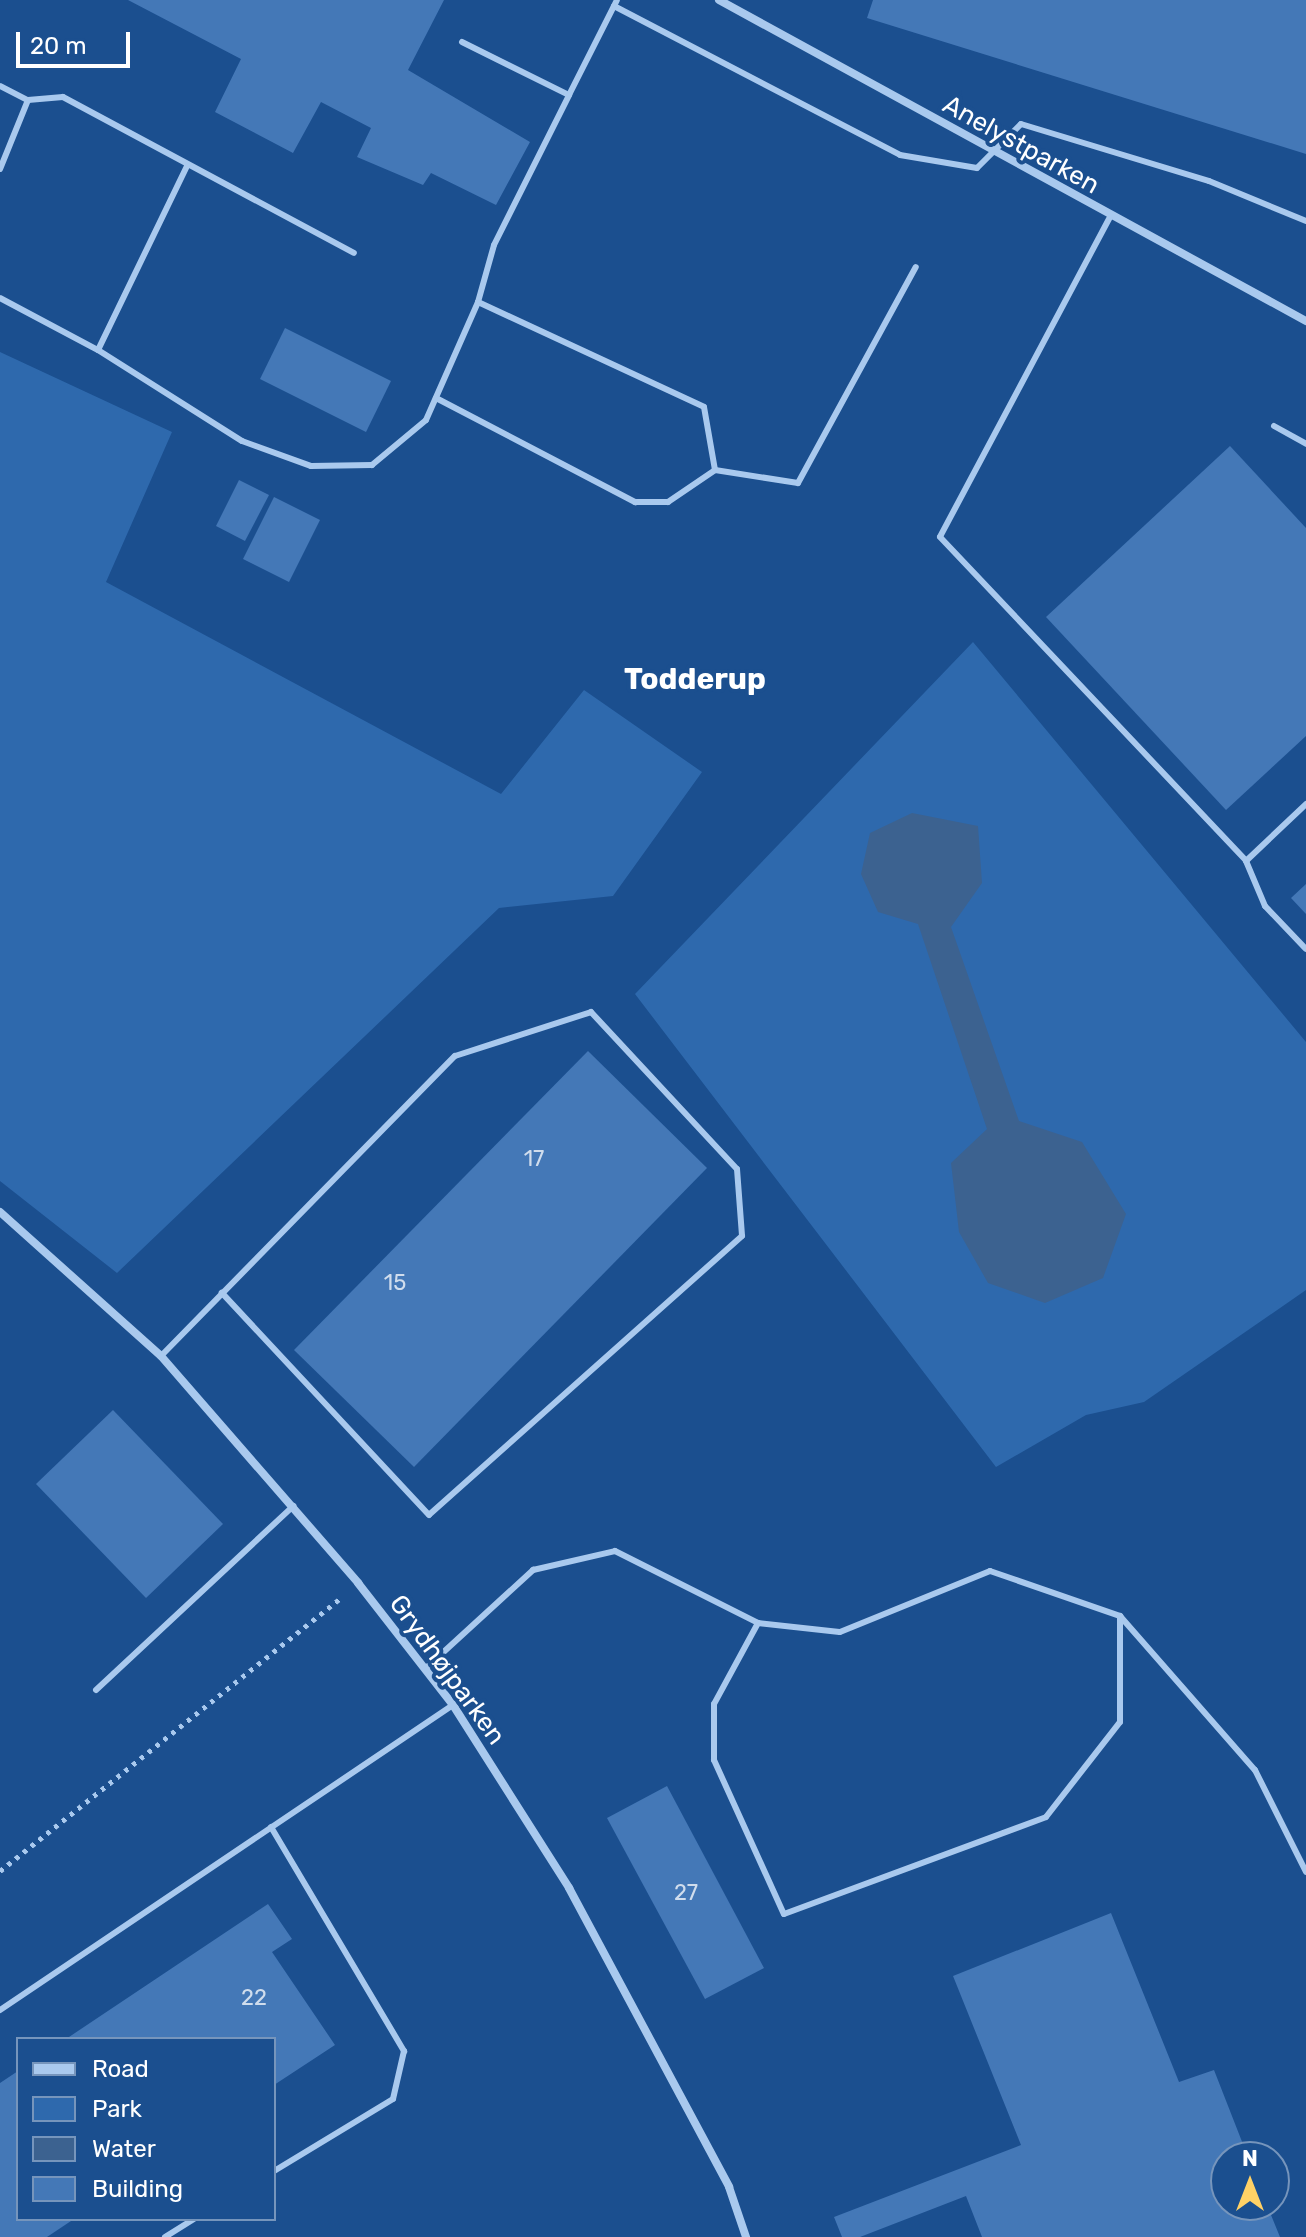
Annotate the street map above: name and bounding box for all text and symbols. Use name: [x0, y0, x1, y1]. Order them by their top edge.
scale bar: [20, 16, 134, 66]
text: 20 m: [30, 32, 87, 60]
street label: Anelystparken: [937, 89, 1105, 201]
district label: Todderup: [624, 661, 766, 697]
house number: 17: [524, 1146, 544, 1172]
house number: 15: [384, 1270, 406, 1296]
street label: Grydhøjparken: [382, 1589, 512, 1751]
house number: 27: [674, 1880, 698, 1906]
house number: 22: [241, 1985, 267, 2011]
legend: [16, 2037, 276, 2221]
text: Road: [92, 2055, 149, 2083]
text: Park: [92, 2095, 142, 2123]
text: Water: [92, 2135, 156, 2163]
north arrow: [1210, 2141, 1290, 2221]
text: N: [1242, 2145, 1258, 2172]
text: Building: [92, 2175, 183, 2203]

